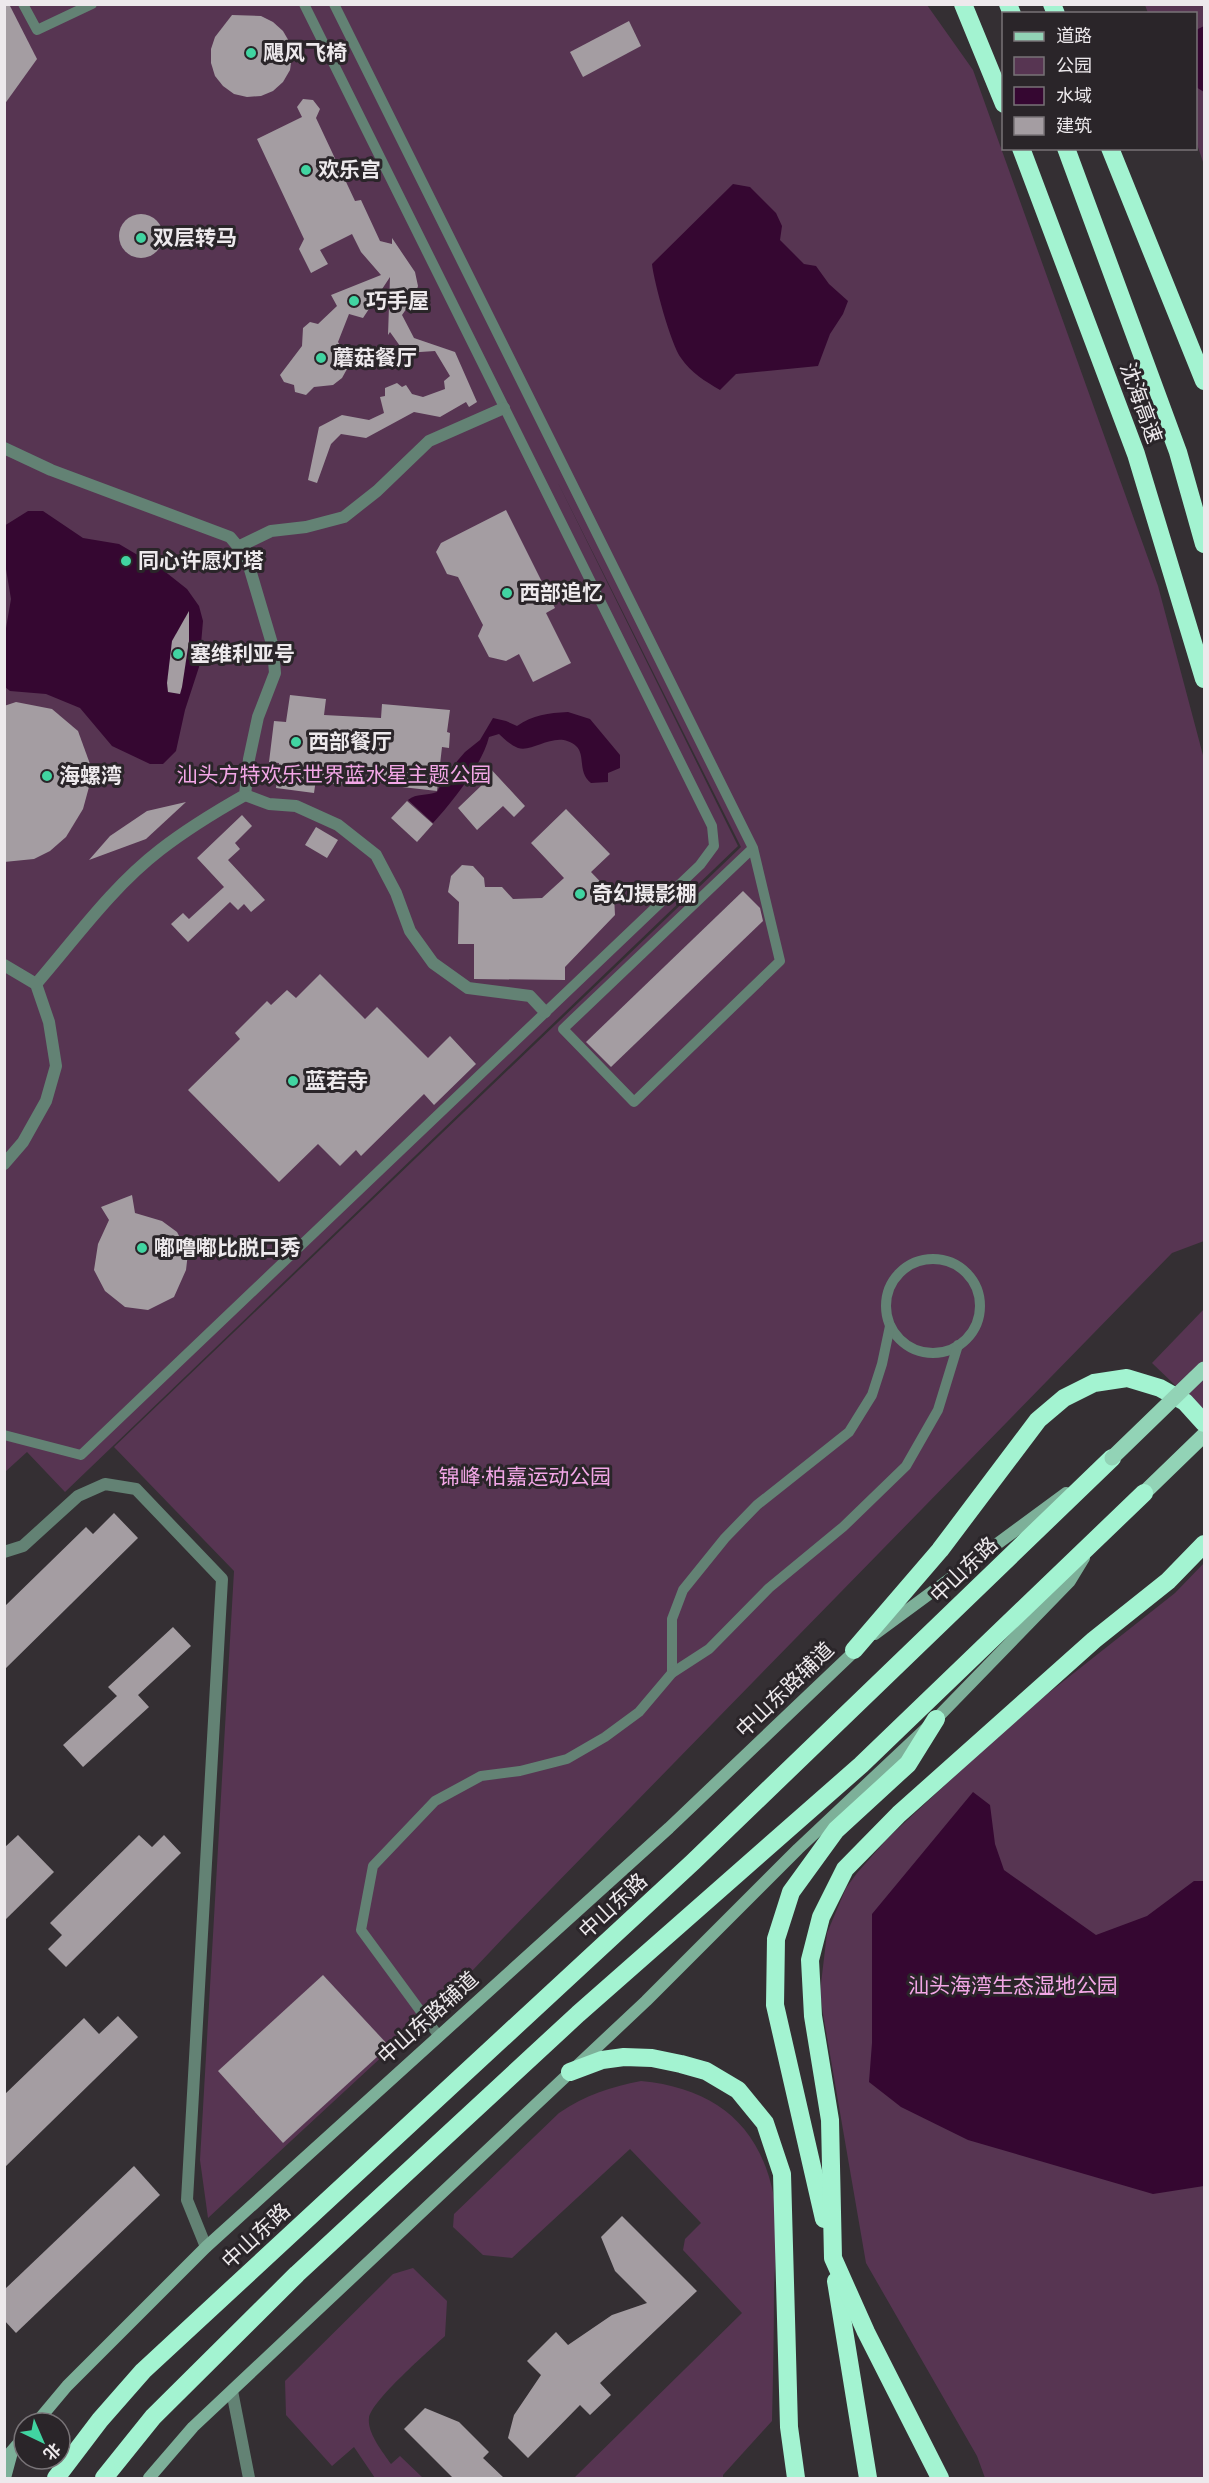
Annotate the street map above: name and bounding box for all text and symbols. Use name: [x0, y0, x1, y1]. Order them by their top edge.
legend: [1002, 12, 1197, 150]
text: 道路: [1056, 25, 1092, 46]
place label: 飓风飞椅: [263, 40, 347, 64]
marker: 飓风飞椅: [244, 46, 258, 60]
text: 公园: [1056, 55, 1092, 76]
text: 水域: [1056, 85, 1092, 106]
text: 建筑: [1056, 115, 1092, 136]
place label: 欢乐宫: [318, 157, 381, 181]
marker: 欢乐宫: [299, 163, 313, 177]
place label: 双层转马: [153, 225, 237, 249]
marker: 双层转马: [134, 231, 148, 245]
place label: 巧手屋: [366, 288, 429, 312]
marker: 巧手屋: [347, 294, 361, 308]
place label: 蘑菇餐厅: [333, 345, 417, 369]
marker: 蘑菇餐厅: [314, 351, 328, 365]
street label: 沈海高速: [1116, 359, 1168, 446]
place label: 同心许愿灯塔: [138, 548, 264, 572]
marker: 同心许愿灯塔: [119, 554, 133, 568]
place label: 西部追忆: [519, 580, 603, 604]
marker: 西部追忆: [500, 586, 514, 600]
place label: 塞维利亚号: [190, 641, 295, 665]
marker: 塞维利亚号: [171, 647, 185, 661]
place label: 西部餐厅: [308, 729, 392, 753]
marker: 西部餐厅: [289, 735, 303, 749]
park label: 汕头方特欢乐世界蓝水星主题公园: [177, 762, 492, 786]
place label: 海螺湾: [59, 763, 122, 787]
marker: 海螺湾: [40, 769, 54, 783]
place label: 奇幻摄影棚: [592, 881, 697, 905]
marker: 奇幻摄影棚: [573, 887, 587, 901]
place label: 蓝若寺: [305, 1068, 368, 1092]
marker: 蓝若寺: [286, 1074, 300, 1088]
place label: 嘟噜嘟比脱口秀: [154, 1235, 301, 1259]
marker: 嘟噜嘟比脱口秀: [135, 1241, 149, 1255]
park label: 锦峰·柏嘉运动公园: [439, 1464, 611, 1488]
street label: 中山东路: [925, 1531, 1002, 1607]
street label: 中山东路辅道: [731, 1637, 838, 1742]
street label: 中山东路: [573, 1868, 651, 1943]
street label: 中山东路辅道: [372, 1966, 482, 2068]
park label: 汕头海湾生态湿地公园: [908, 1973, 1118, 1997]
street label: 中山东路: [216, 2198, 294, 2273]
north arrow: [12, 2411, 72, 2471]
text: 北: [40, 2440, 64, 2464]

